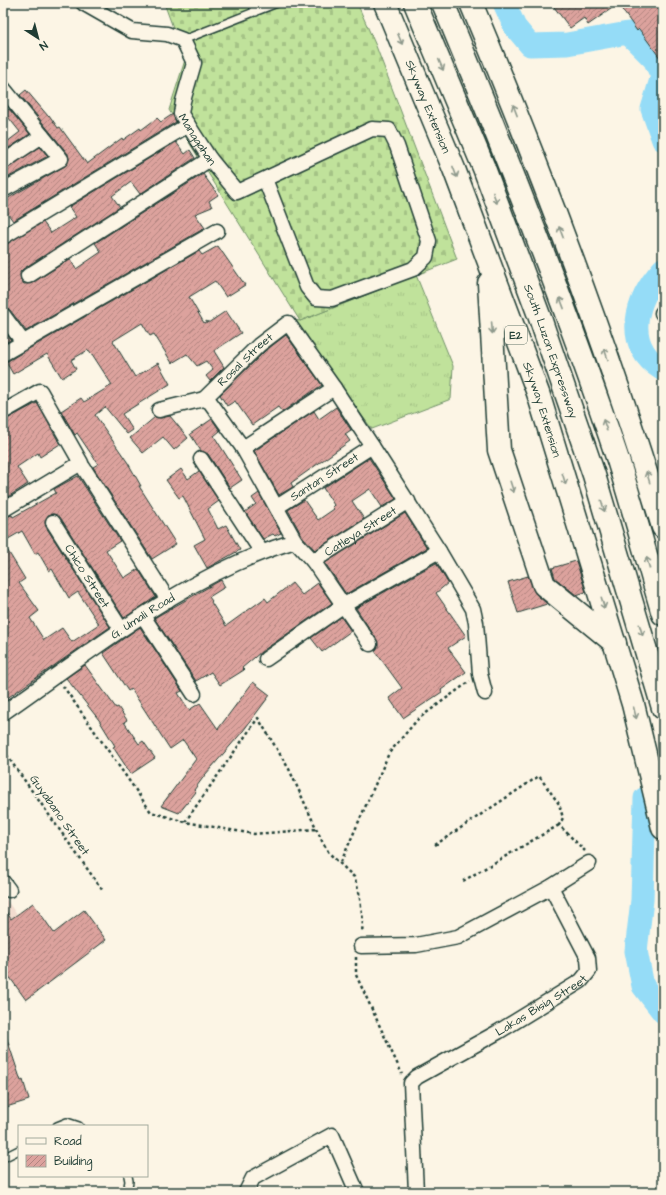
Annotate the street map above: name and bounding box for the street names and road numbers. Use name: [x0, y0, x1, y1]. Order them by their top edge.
street label: Skyway Extension: [401, 57, 454, 156]
street label: Manggahan: [174, 110, 220, 169]
street label: South Luzon Expressway: [519, 282, 582, 422]
road number: E2: [505, 326, 527, 344]
street label: Rosal Street: [214, 329, 277, 390]
street label: Skyway Extension: [518, 359, 565, 460]
street label: Santan Street: [287, 449, 362, 506]
street label: Catleya Street: [321, 502, 400, 561]
street label: Chico Street: [60, 541, 114, 612]
street label: G. Umali Road: [107, 589, 178, 643]
street label: Guyabano Street: [25, 772, 94, 860]
street label: Lakas Bisig Street: [492, 971, 592, 1041]

